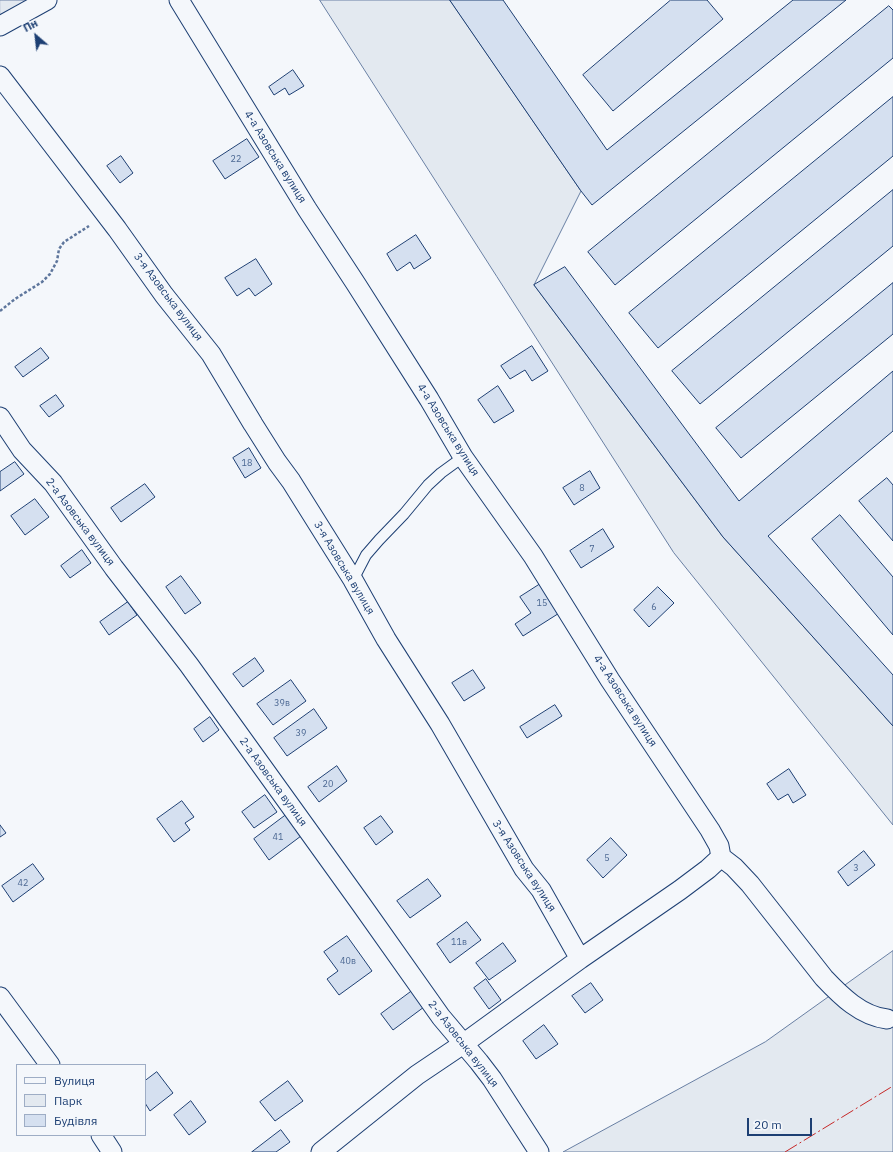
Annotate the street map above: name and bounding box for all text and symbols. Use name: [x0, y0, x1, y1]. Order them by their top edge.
north arrow: [16, 16, 56, 56]
text: Пн: [21, 16, 40, 35]
street label: 4-а Азовська вулиця: [241, 108, 309, 206]
house number: 22: [231, 154, 241, 164]
street label: 3-я Азовська вулиця: [131, 250, 205, 344]
street label: 4-а Азовська вулиця: [414, 381, 482, 479]
house number: 18: [242, 458, 252, 468]
street label: 2-а Азовська вулиця: [43, 475, 117, 569]
house number: 8: [579, 483, 585, 493]
street label: 3-я Азовська вулиця: [311, 519, 377, 617]
house number: 7: [589, 544, 595, 554]
house number: 15: [537, 598, 547, 608]
house number: 6: [651, 602, 657, 612]
street label: 4-а Азовська вулиця: [590, 653, 660, 749]
house number: 39в: [274, 698, 290, 708]
house number: 39: [296, 728, 306, 738]
street label: 2-а Азовська вулиця: [236, 735, 310, 829]
house number: 20: [323, 779, 333, 789]
street label: 3-я Азовська вулиця: [489, 818, 559, 914]
house number: 41: [273, 832, 283, 842]
house number: 5: [604, 853, 610, 863]
house number: 3: [853, 863, 859, 873]
house number: 42: [18, 878, 28, 888]
house number: 11в: [451, 937, 467, 947]
house number: 40в: [340, 956, 356, 966]
street label: 2-а Азовська вулиця: [425, 998, 501, 1090]
legend: [16, 1064, 146, 1136]
text: Вулиця: [54, 1073, 95, 1088]
text: Парк: [54, 1093, 82, 1108]
scale bar: [749, 1110, 814, 1136]
text: Будівля: [54, 1113, 97, 1128]
text: 20 m: [754, 1117, 782, 1132]

